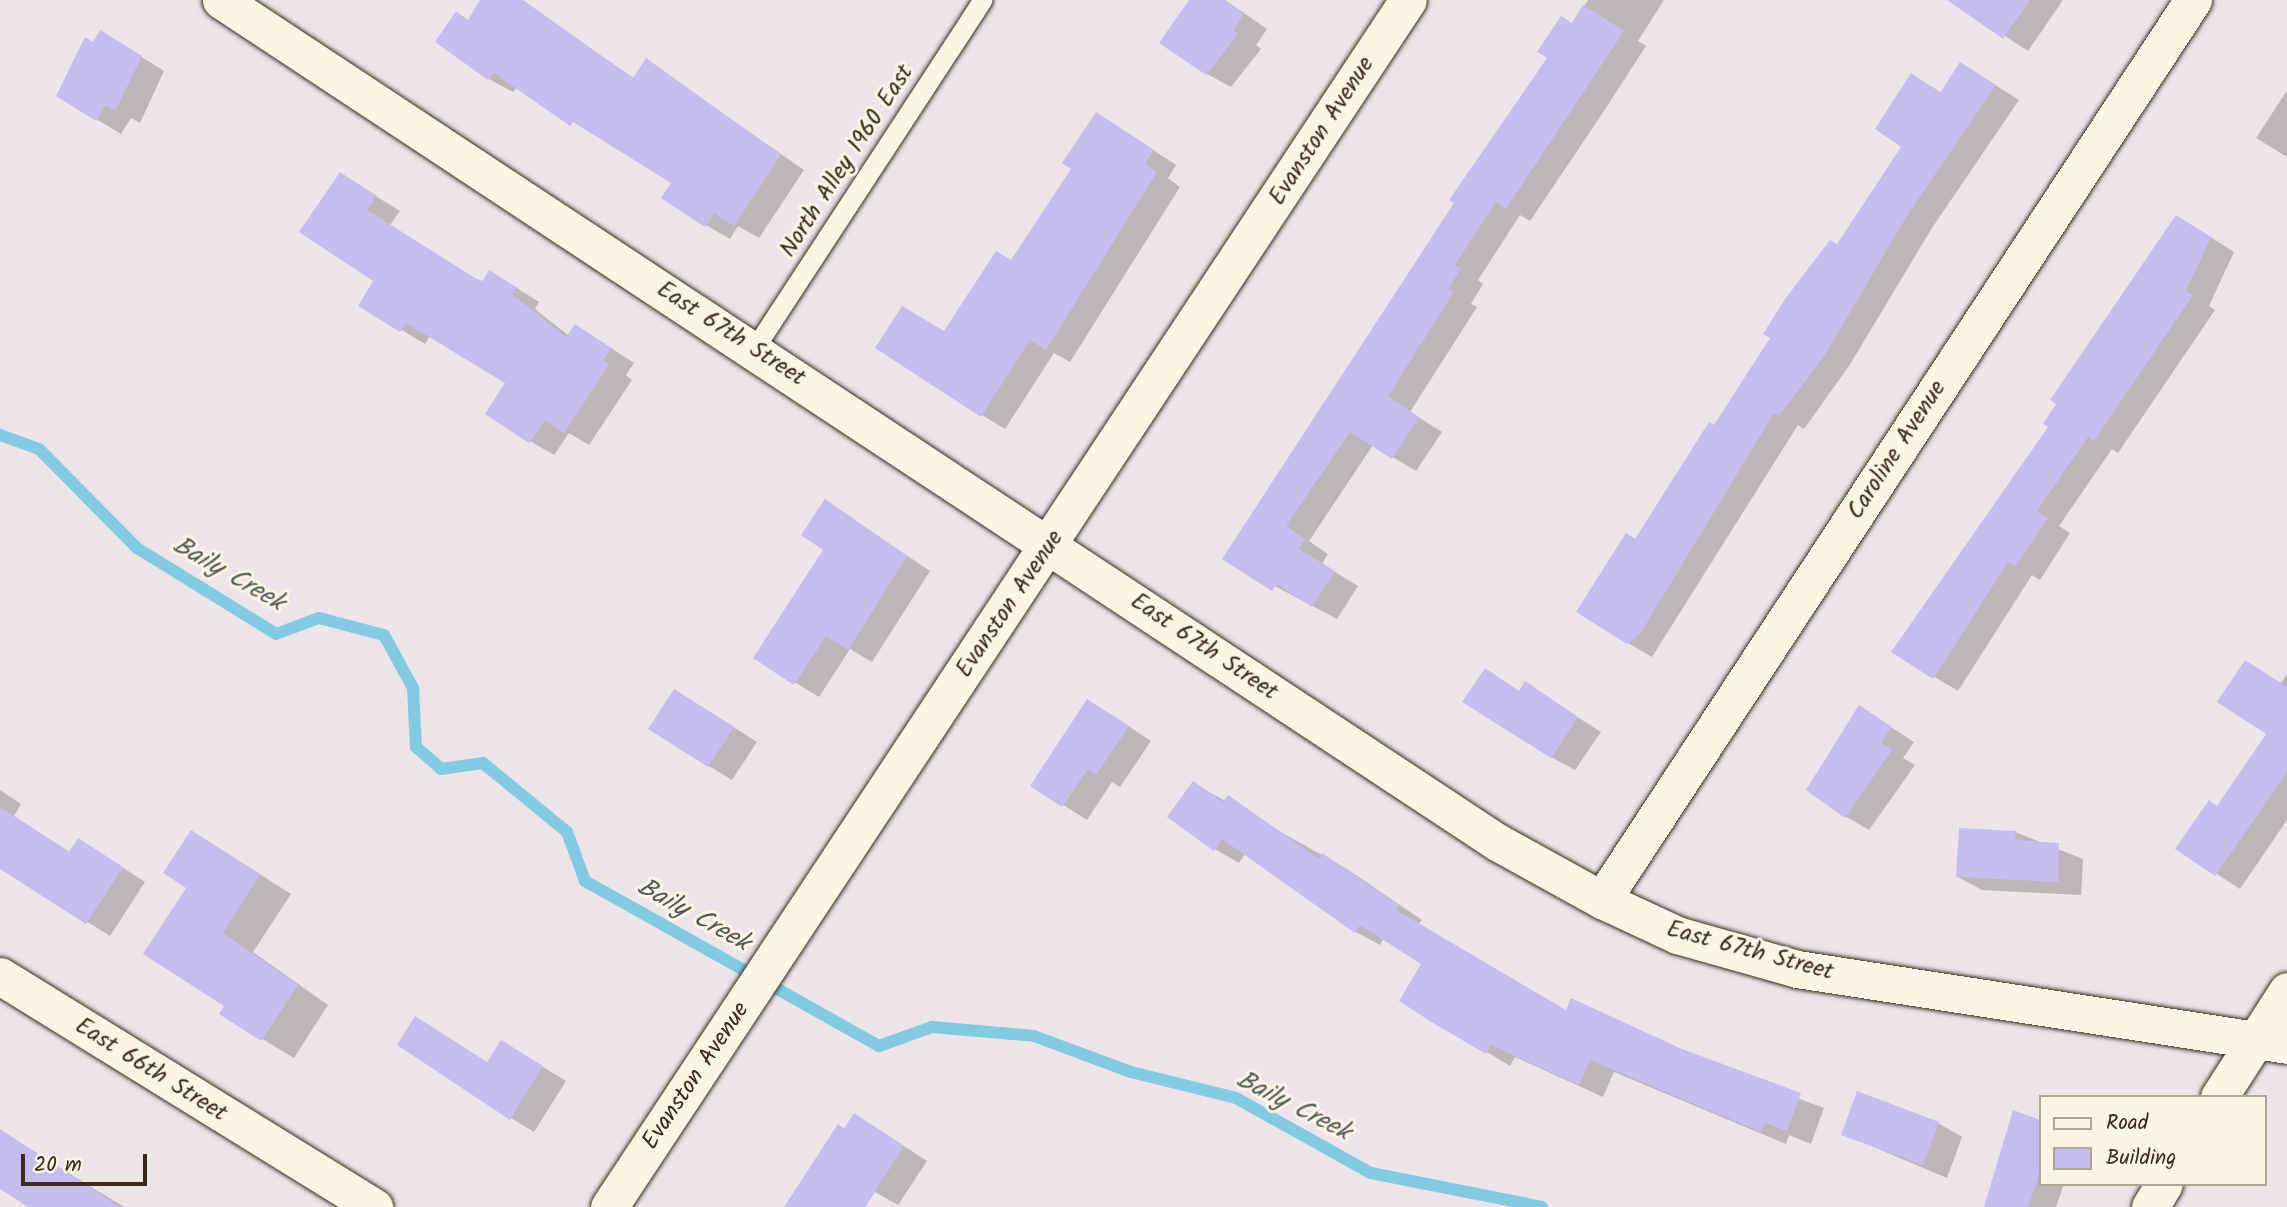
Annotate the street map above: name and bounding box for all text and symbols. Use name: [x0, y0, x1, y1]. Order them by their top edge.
street label: Evanston Avenue: [1263, 51, 1381, 211]
street label: North Alley 1960 East: [774, 59, 920, 263]
street label: East 67th Street: [651, 275, 811, 393]
street label: Caroline Avenue: [1841, 375, 1953, 525]
street label: Evanston Avenue: [950, 525, 1070, 683]
water label: Baily Creek: [167, 531, 289, 619]
street label: East 67th Street: [1125, 587, 1283, 707]
water label: Baily Creek: [631, 872, 755, 960]
street label: East 67th Street: [1663, 915, 1837, 987]
street label: Evanston Avenue: [636, 997, 756, 1155]
street label: East 66th Street: [70, 1012, 232, 1128]
water label: Baily Creek: [1231, 1065, 1355, 1149]
legend: [2038, 1095, 2266, 1186]
text: Road: [2106, 1107, 2148, 1140]
scale bar: [24, 1140, 150, 1184]
text: Building: [2106, 1142, 2176, 1175]
text: 20 m: [34, 1149, 82, 1182]

